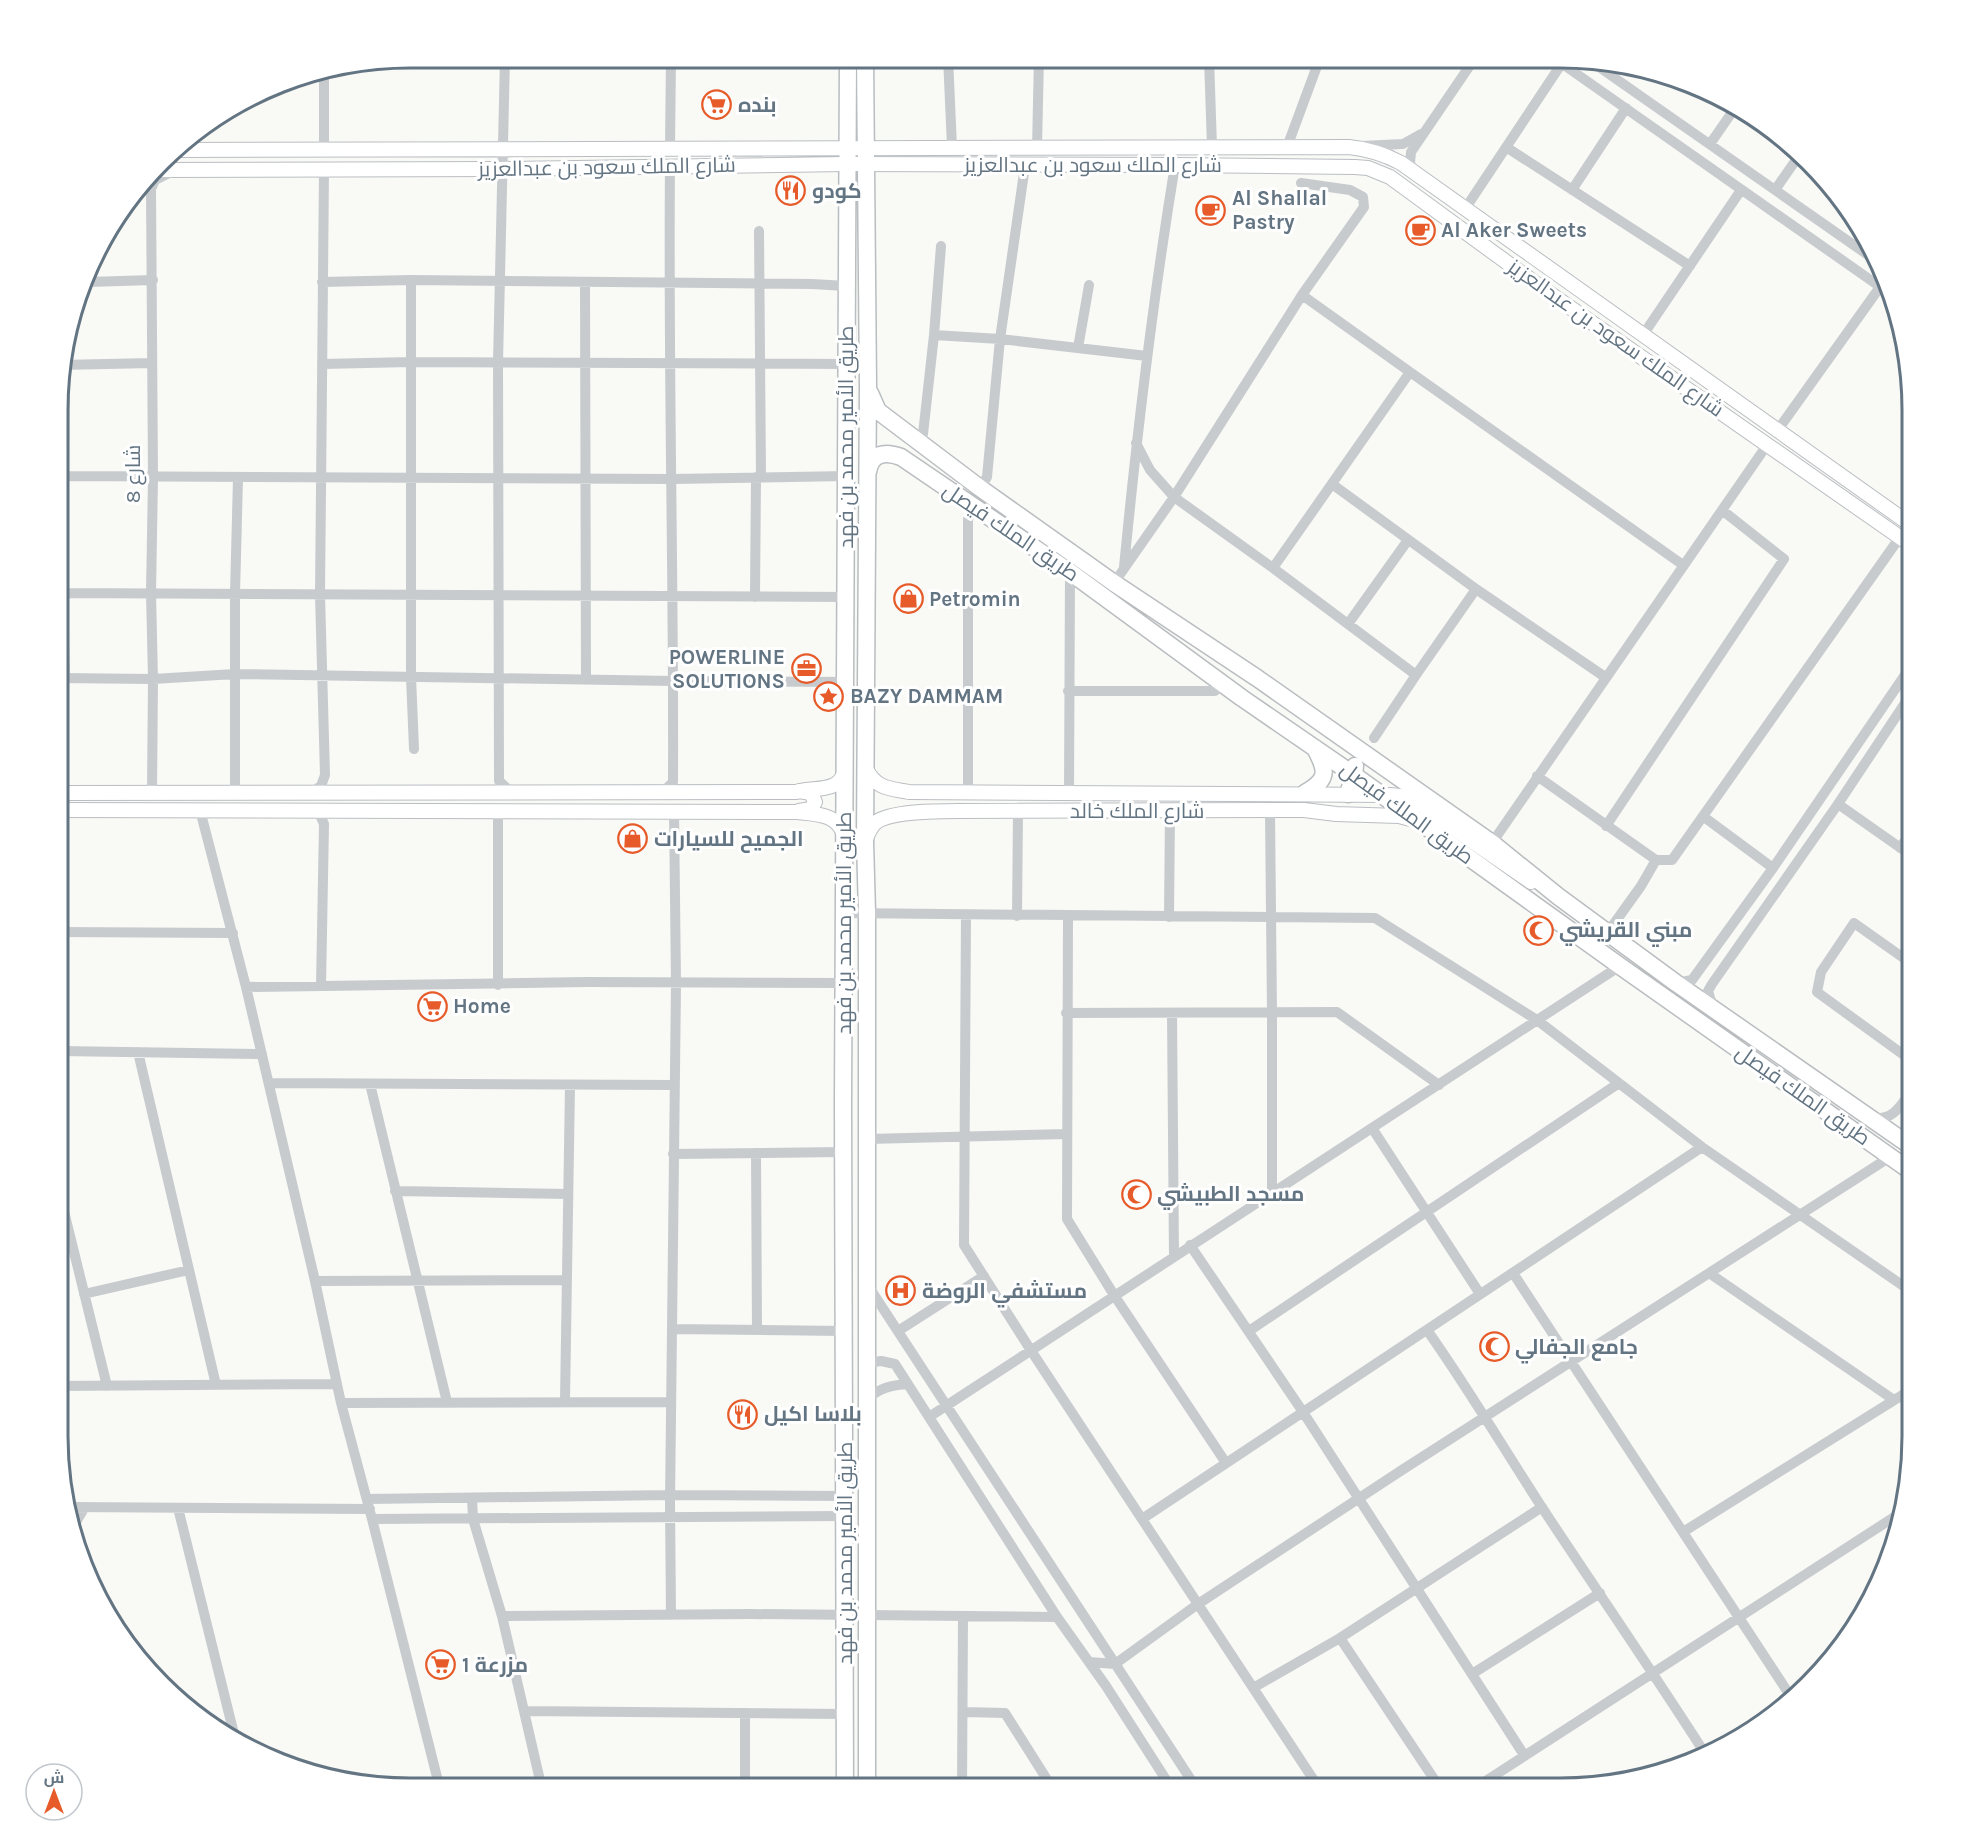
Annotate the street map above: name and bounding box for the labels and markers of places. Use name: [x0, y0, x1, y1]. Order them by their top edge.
supermarket icon: بنده: [701, 89, 733, 121]
place label: بنده: [738, 93, 777, 117]
restaurant icon: كودو: [775, 175, 807, 207]
place label: كودو: [812, 179, 862, 204]
place label: Al Shallal Pastry: [1232, 186, 1327, 234]
cafe icon: Al Shallal Pastry: [1195, 194, 1227, 226]
cafe icon: Al Aker Sweets: [1404, 214, 1436, 246]
place label: Al Aker Sweets: [1441, 218, 1587, 242]
shop icon: Petromin: [892, 583, 924, 615]
place label: Petromin: [929, 587, 1021, 611]
place label: POWERLINE SOLUTIONS: [669, 645, 785, 693]
office icon: POWERLINE SOLUTIONS: [790, 653, 822, 685]
place icon: BAZY DAMMAM: [813, 680, 845, 712]
place label: BAZY DAMMAM: [850, 684, 1003, 708]
shop icon: الجميح للسيارات: [617, 823, 649, 855]
place label: الجميح للسيارات: [654, 827, 804, 853]
mosque icon: مبني القريشي: [1522, 914, 1554, 946]
place label: مبني القريشي: [1559, 918, 1692, 947]
supermarket icon: Home: [416, 990, 448, 1022]
place label: Home: [453, 994, 511, 1018]
mosque icon: مسجد الطبيشي: [1120, 1178, 1152, 1210]
place label: مسجد الطبيشي: [1157, 1182, 1304, 1210]
hospital icon: مستشفي الروضة: [885, 1275, 917, 1307]
place label: مستشفي الروضة: [922, 1279, 1087, 1308]
mosque icon: جامع الجفالي: [1478, 1331, 1510, 1363]
place label: جامع الجفالي: [1515, 1335, 1638, 1364]
restaurant icon: بلاسا اكيل: [727, 1398, 759, 1430]
place label: بلاسا اكيل: [764, 1402, 862, 1426]
supermarket icon: مزرعة 1: [425, 1649, 457, 1681]
place label: مزرعة 1: [462, 1653, 528, 1677]

